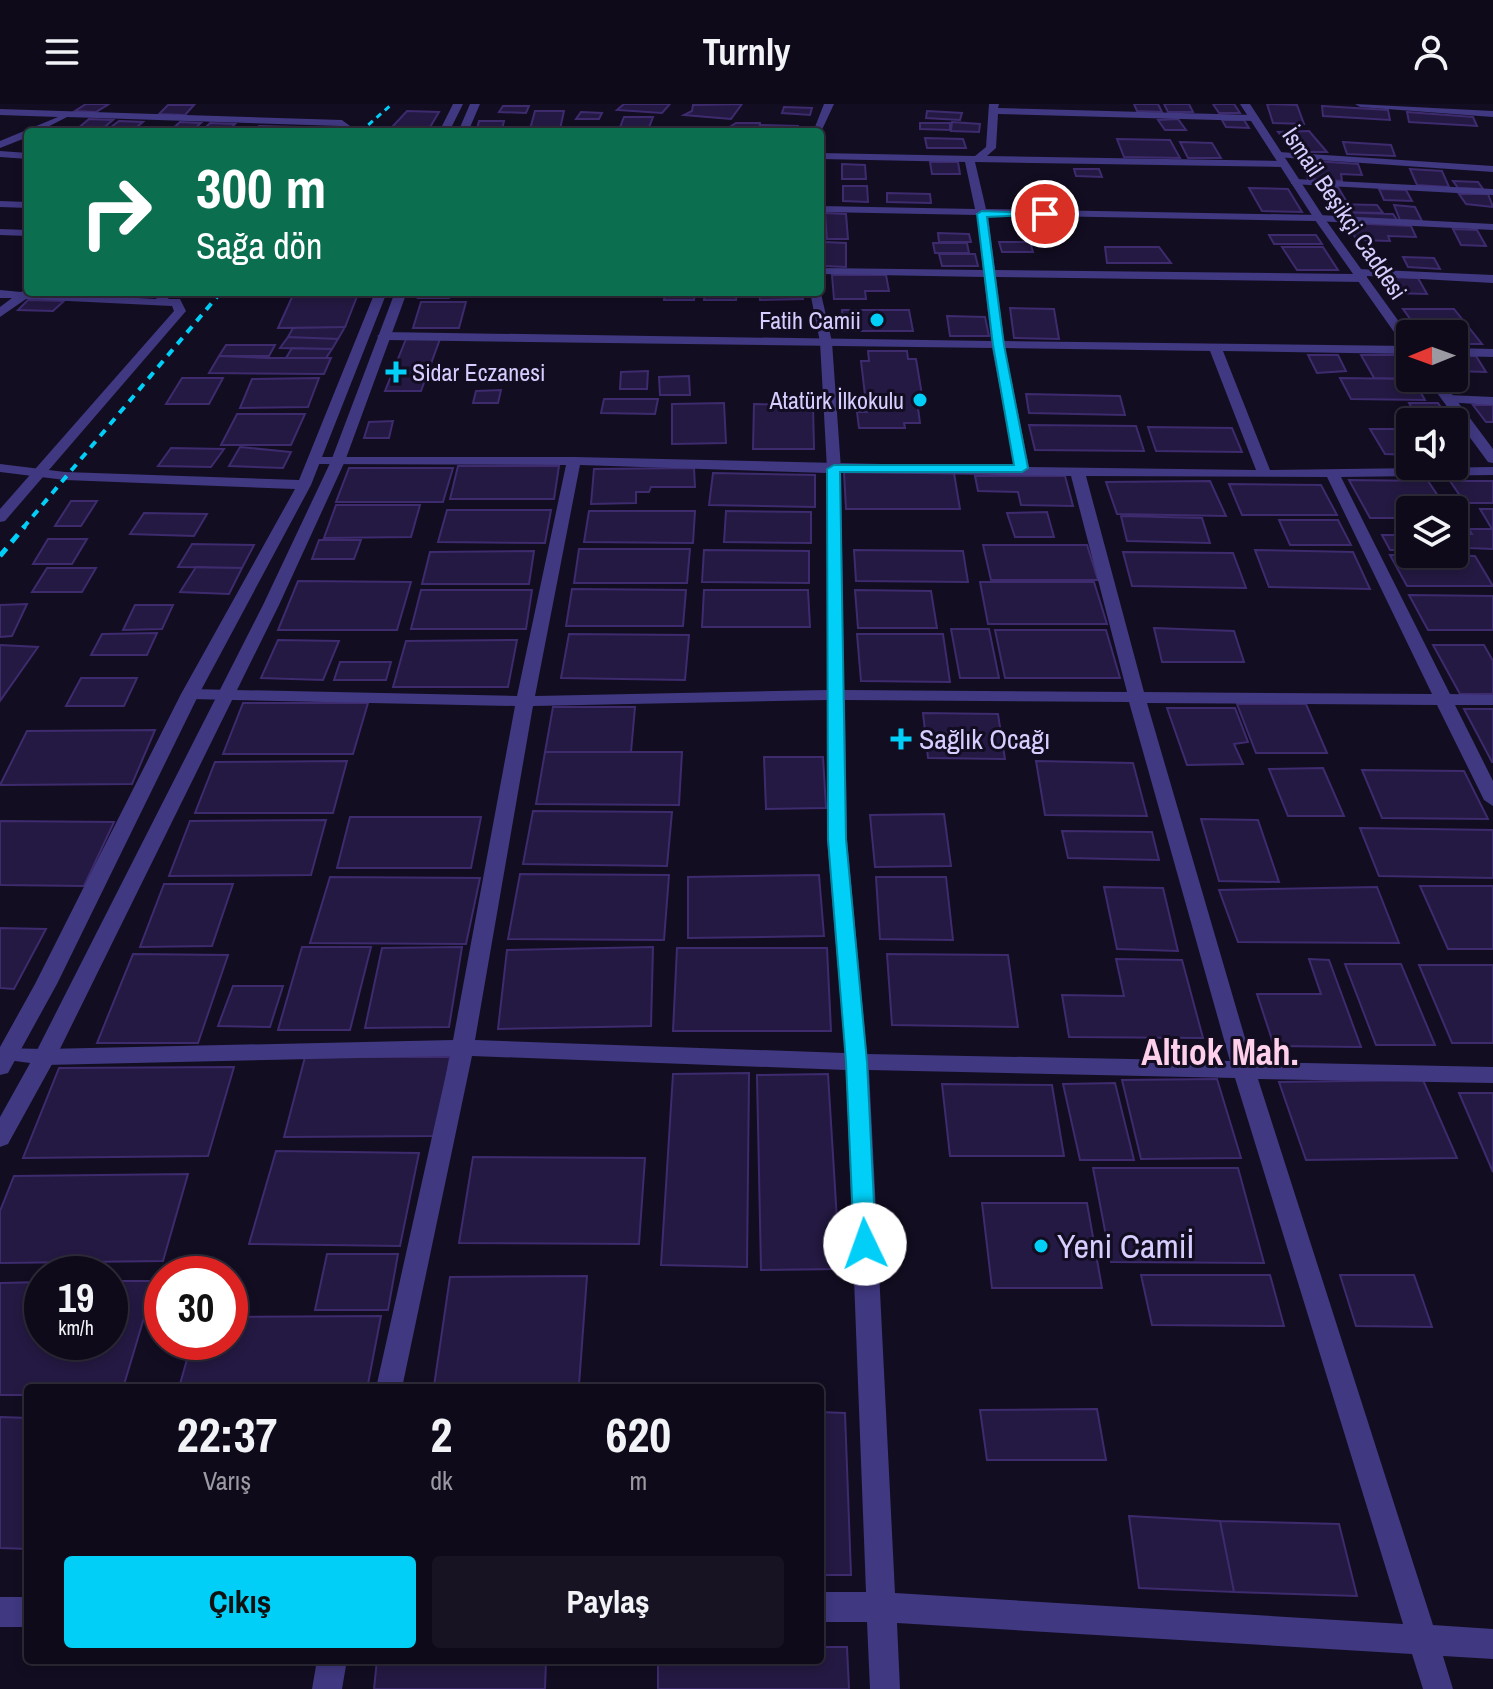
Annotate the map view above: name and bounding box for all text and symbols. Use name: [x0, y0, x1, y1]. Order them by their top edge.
text: Turnly: [702, 28, 791, 76]
icon: menu: [40, 30, 84, 74]
icon: person: [1409, 30, 1453, 74]
street label: İsmail Beşikçi Caddesi: [1275, 121, 1415, 305]
text: 300 m: [196, 150, 326, 225]
icon: right: [64, 160, 168, 264]
pin: [1011, 180, 1079, 248]
icon: arrive: [1023, 192, 1067, 236]
text: Sağa dön: [196, 222, 322, 270]
place label: Fatih Camii: [759, 304, 861, 336]
marker: Fatih Camii: [868, 311, 886, 329]
north arrow: [1396, 320, 1468, 392]
map controls: [1396, 320, 1468, 568]
place label: Sidar Eczanesi: [412, 356, 545, 388]
marker: Sidar Eczanesi: [387, 363, 405, 381]
place label: Atatürk İlkokulu: [768, 384, 904, 416]
marker: Atatürk İlkokulu: [911, 391, 929, 409]
button: sound: [1396, 408, 1468, 480]
button: layers: [1396, 496, 1468, 568]
place label: Sağlık Ocağı: [919, 720, 1050, 758]
marker: Sağlık Ocağı: [890, 728, 912, 750]
district label: Altıok Mah.: [1141, 1028, 1299, 1076]
position arrow: [823, 1202, 907, 1286]
place label: Yeni Camiİ: [1057, 1223, 1194, 1269]
marker: Yeni Camiİ: [1032, 1237, 1050, 1255]
speed limit sign: 30: [144, 1256, 248, 1360]
text: 19: [58, 1271, 94, 1324]
text: km/h: [58, 1314, 94, 1341]
text: 22:37: [177, 1402, 277, 1467]
text: 2: [431, 1402, 452, 1467]
text: 620: [606, 1402, 671, 1467]
text: Varış: [203, 1463, 251, 1498]
text: dk: [430, 1463, 453, 1498]
text: m: [629, 1463, 647, 1498]
button: Çıkış: [64, 1556, 416, 1648]
button: Paylaş: [432, 1556, 784, 1648]

